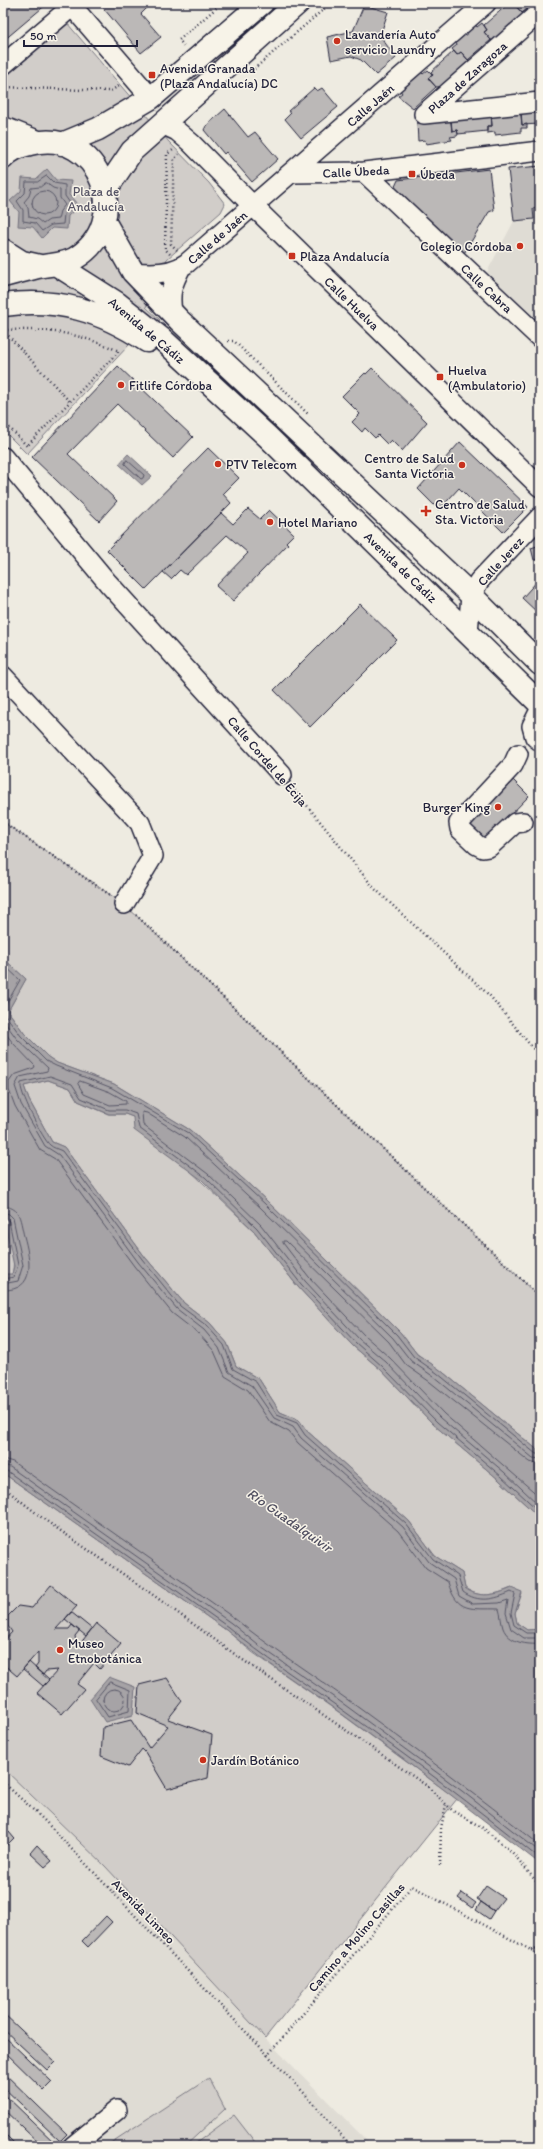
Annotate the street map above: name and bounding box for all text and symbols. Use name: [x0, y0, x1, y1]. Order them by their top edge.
scale bar: [24, 22, 137, 48]
place label: Lavandería Auto servicio Laundry: [345, 27, 436, 57]
text: 50 m: [30, 29, 56, 43]
marker: Lavandería Auto servicio Laundry: [332, 36, 342, 46]
street label: Plaza de Zaragoza: [425, 38, 510, 117]
place label: Avenida Granada (Plaza Andalucía) DC: [160, 61, 278, 91]
marker: Avenida Granada (Plaza Andalucía) DC: [147, 70, 157, 80]
street label: Calle Jaén: [344, 80, 398, 130]
street label: Calle Úbeda: [322, 162, 390, 181]
place label: Úbeda: [420, 167, 456, 182]
marker: Úbeda: [407, 169, 417, 179]
park label: Plaza de Andalucía: [68, 184, 124, 214]
street label: Calle de Jaén: [184, 207, 251, 267]
place label: Colegio Córdoba: [420, 239, 512, 254]
marker: Colegio Córdoba: [515, 241, 525, 251]
place label: Plaza Andalucía: [300, 249, 390, 264]
marker: Plaza Andalucía: [287, 251, 297, 261]
street label: Calle Cabra: [458, 261, 516, 316]
street label: Calle Huelva: [321, 274, 383, 334]
street label: Avenida de Cádiz: [105, 294, 188, 367]
place label: Huelva (Ambulatorio): [448, 363, 526, 393]
marker: Huelva (Ambulatorio): [435, 372, 445, 382]
place label: Fitlife Córdoba: [129, 378, 213, 393]
marker: Fitlife Córdoba: [116, 380, 126, 390]
place label: Centro de Salud Santa Victoria: [364, 451, 454, 481]
place label: PTV Telecom: [226, 457, 297, 472]
marker: PTV Telecom: [213, 459, 223, 469]
marker: Centro de Salud Santa Victoria: [457, 460, 467, 470]
place label: Centro de Salud Sta. Victoria: [435, 497, 525, 527]
marker: Centro de Salud Sta. Victoria: [420, 505, 432, 517]
place label: Hotel Mariano: [278, 515, 358, 530]
marker: Hotel Mariano: [265, 517, 275, 527]
street label: Avenida de Cádiz: [361, 529, 440, 606]
street label: Calle Jerez: [474, 534, 526, 589]
street label: Calle Cordel de Écija: [224, 713, 311, 810]
place label: Burger King: [423, 800, 490, 815]
marker: Burger King: [493, 802, 503, 812]
water label: Río Guadalquivir: [244, 1485, 337, 1557]
place label: Museo Etnobotánica: [68, 1636, 142, 1666]
marker: Museo Etnobotánica: [55, 1645, 65, 1655]
place label: Jardín Botánico: [211, 1753, 300, 1768]
marker: Jardín Botánico: [198, 1755, 208, 1765]
street label: Avenida Linneo: [109, 1876, 179, 1947]
street label: Camino a Molino Casillas: [305, 1880, 408, 1995]

